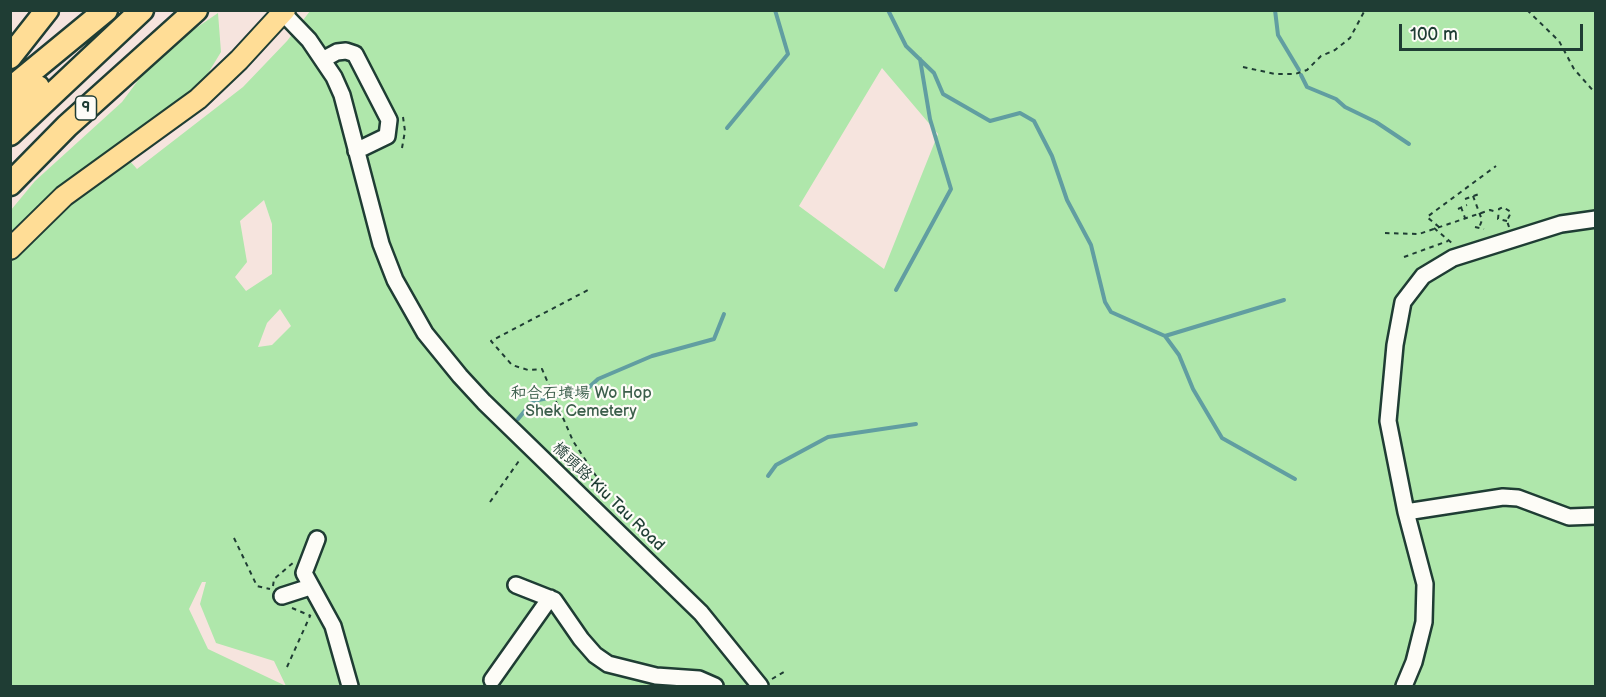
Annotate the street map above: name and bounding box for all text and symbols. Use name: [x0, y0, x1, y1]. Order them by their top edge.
scale bar: [1402, 12, 1586, 50]
text: 100 m: [1410, 24, 1458, 45]
road number: 9: [76, 96, 97, 120]
park label: 和合石墳場 Wo Hop Shek Cemetery: [510, 384, 652, 422]
street label: 橋頭路 Kiu Tau Road: [548, 439, 668, 555]

